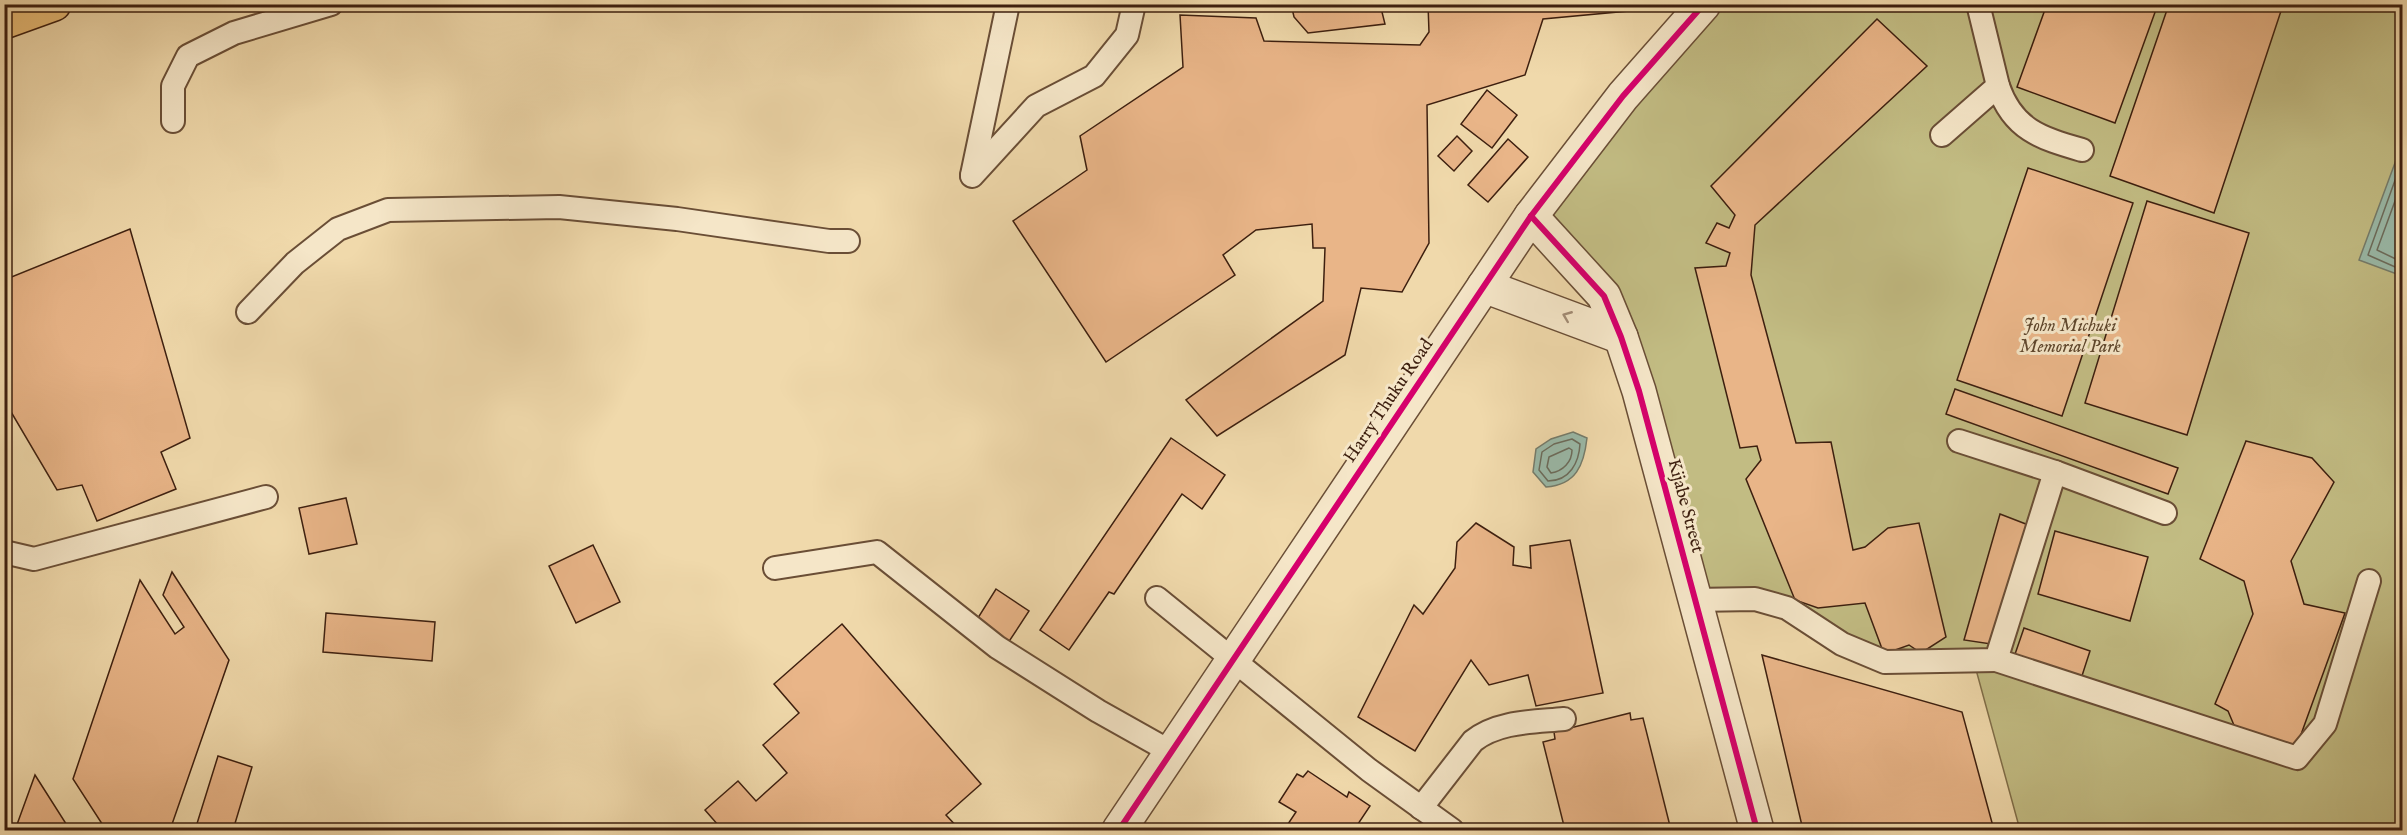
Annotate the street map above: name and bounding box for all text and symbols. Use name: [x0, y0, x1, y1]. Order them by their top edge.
one-way arrow: [1562, 311, 1573, 323]
park label: John Michuki Memorial Park: [2019, 315, 2121, 359]
street label: Harry Thuku Road: [1339, 334, 1439, 467]
street label: Kijabe Street: [1661, 456, 1709, 556]

